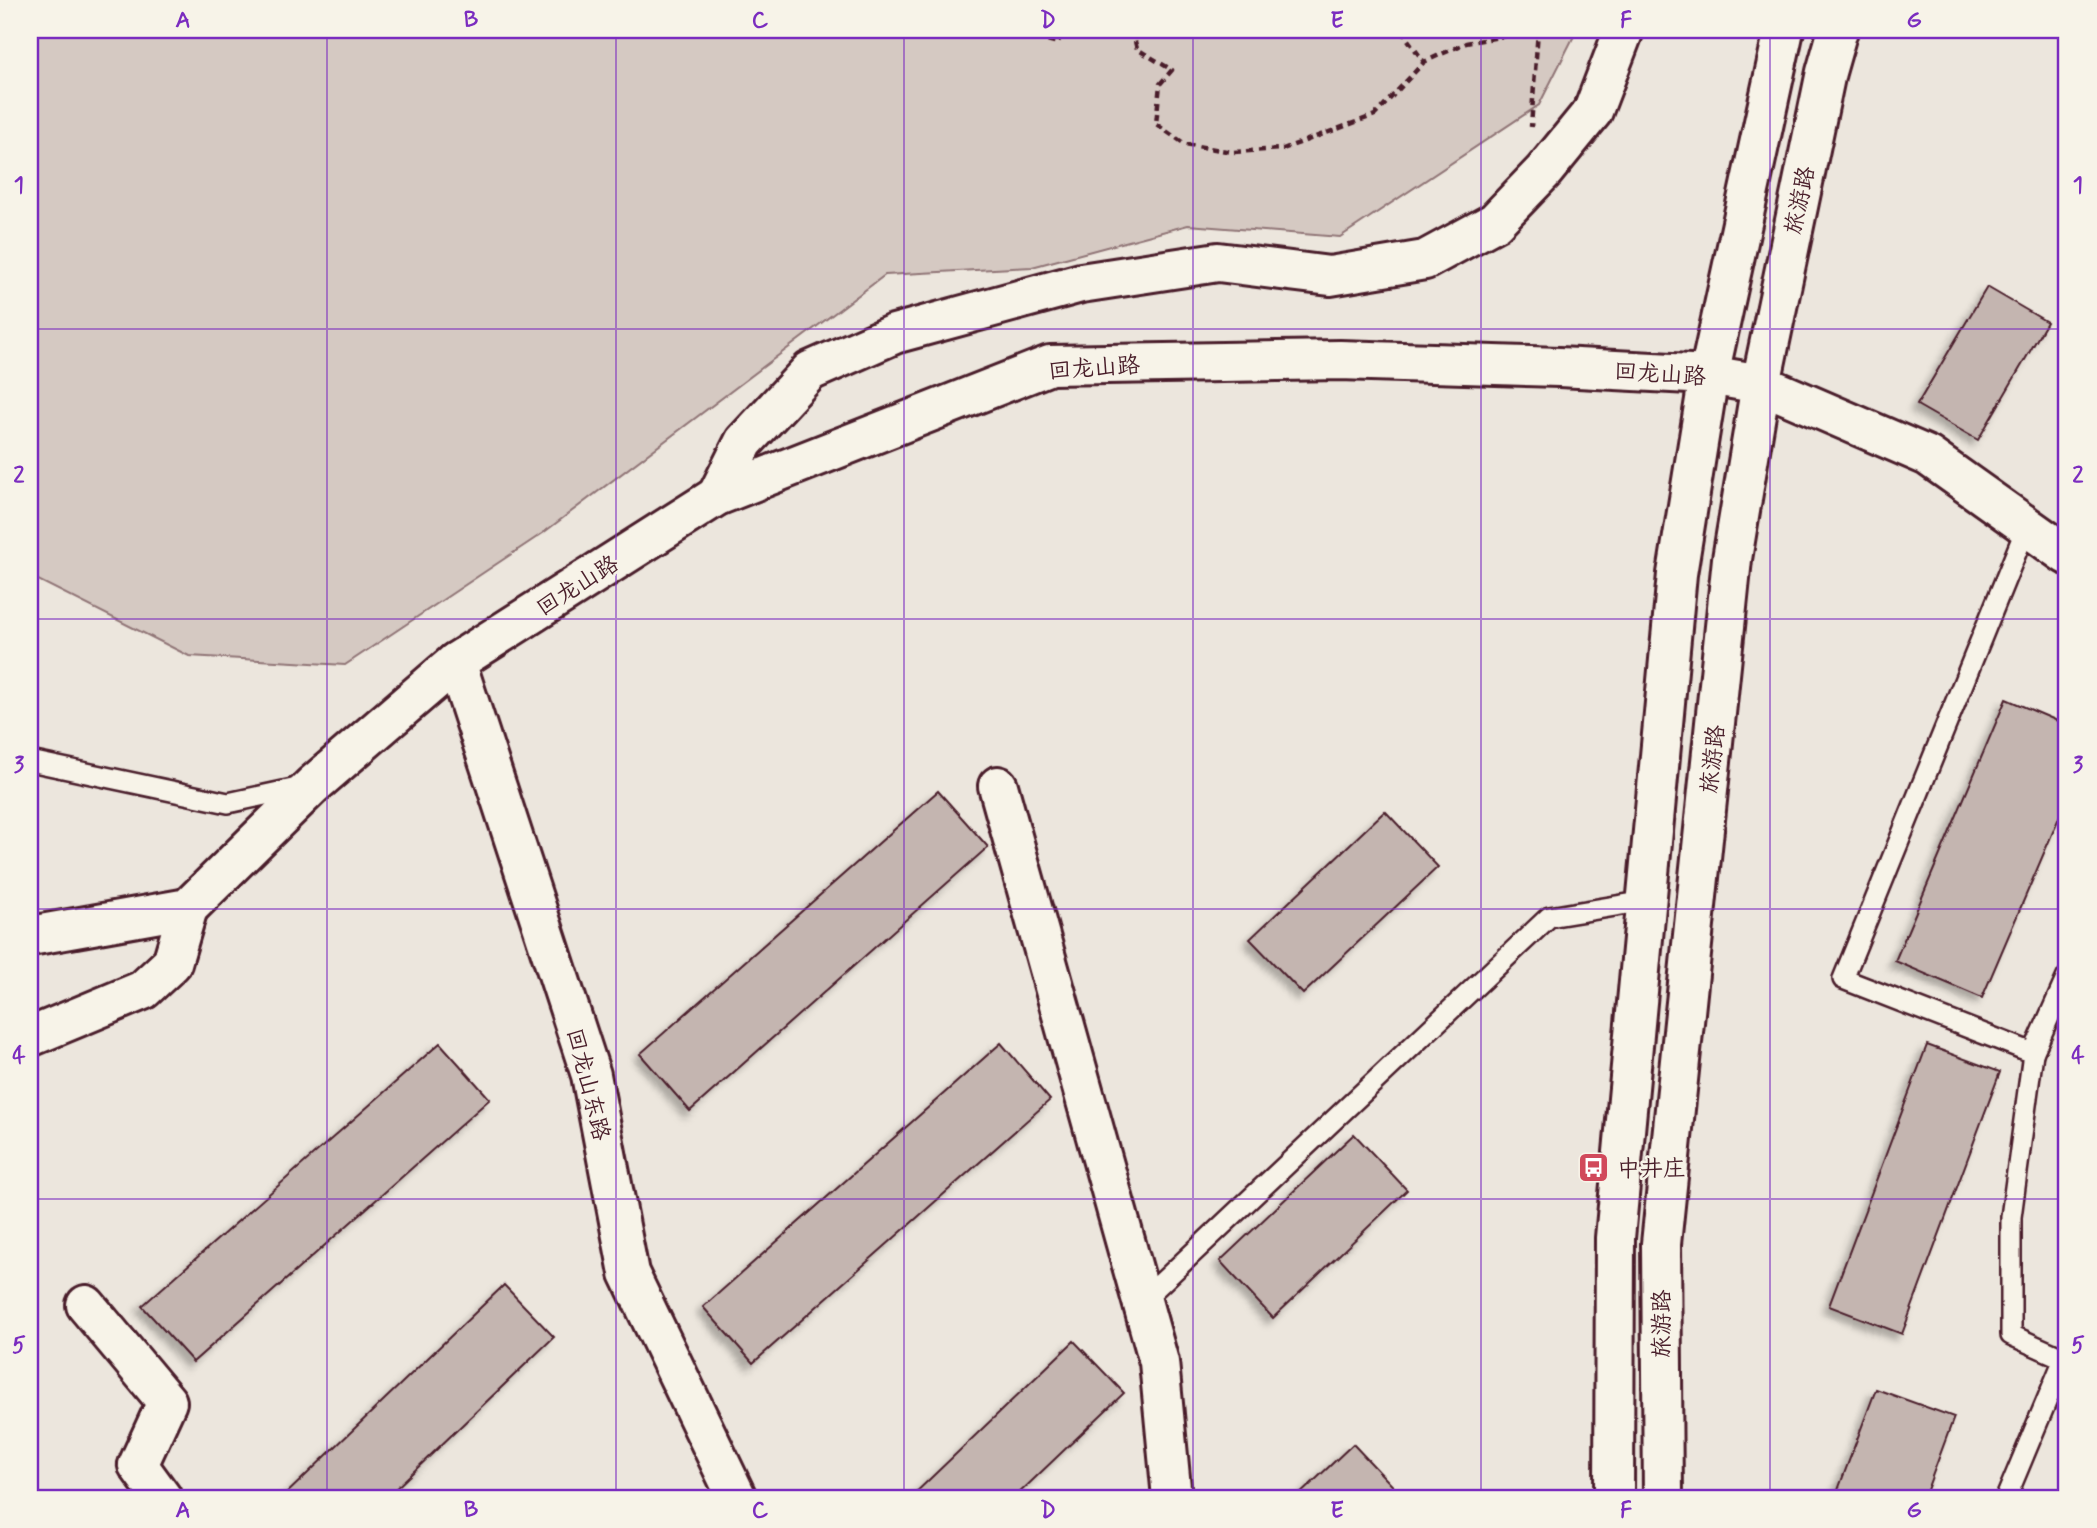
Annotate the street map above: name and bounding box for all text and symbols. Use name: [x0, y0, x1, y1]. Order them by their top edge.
text: A: [175, 6, 191, 36]
text: B: [464, 6, 479, 36]
text: C: [752, 6, 769, 36]
text: D: [1040, 6, 1056, 36]
text: E: [1330, 6, 1344, 36]
text: F: [1620, 6, 1632, 36]
text: G: [1906, 6, 1922, 36]
street label: 旅游路: [1779, 164, 1823, 237]
text: 1: [14, 171, 24, 201]
text: 1: [2073, 171, 2083, 201]
street label: 回龙山路: [1047, 351, 1141, 387]
street label: 回龙山路: [1613, 357, 1707, 393]
text: 2: [13, 461, 25, 491]
text: 2: [2072, 461, 2084, 491]
street label: 回龙山路: [531, 550, 625, 624]
street label: 旅游路: [1695, 723, 1733, 795]
text: 3: [14, 751, 25, 781]
text: 3: [2073, 751, 2084, 781]
street label: 回龙山东路: [559, 1025, 616, 1144]
text: 4: [12, 1041, 26, 1071]
text: 4: [2071, 1041, 2085, 1071]
bus stop icon: 中井庄: [1577, 1151, 1611, 1185]
place label: 中井庄: [1617, 1155, 1686, 1185]
street label: 旅游路: [1648, 1290, 1678, 1359]
text: 5: [12, 1331, 26, 1361]
text: 5: [2071, 1331, 2085, 1361]
text: A: [175, 1496, 191, 1526]
text: B: [464, 1496, 479, 1526]
text: C: [752, 1496, 769, 1526]
text: D: [1040, 1496, 1056, 1526]
text: E: [1330, 1496, 1344, 1526]
text: F: [1620, 1496, 1632, 1526]
text: G: [1906, 1496, 1922, 1526]

